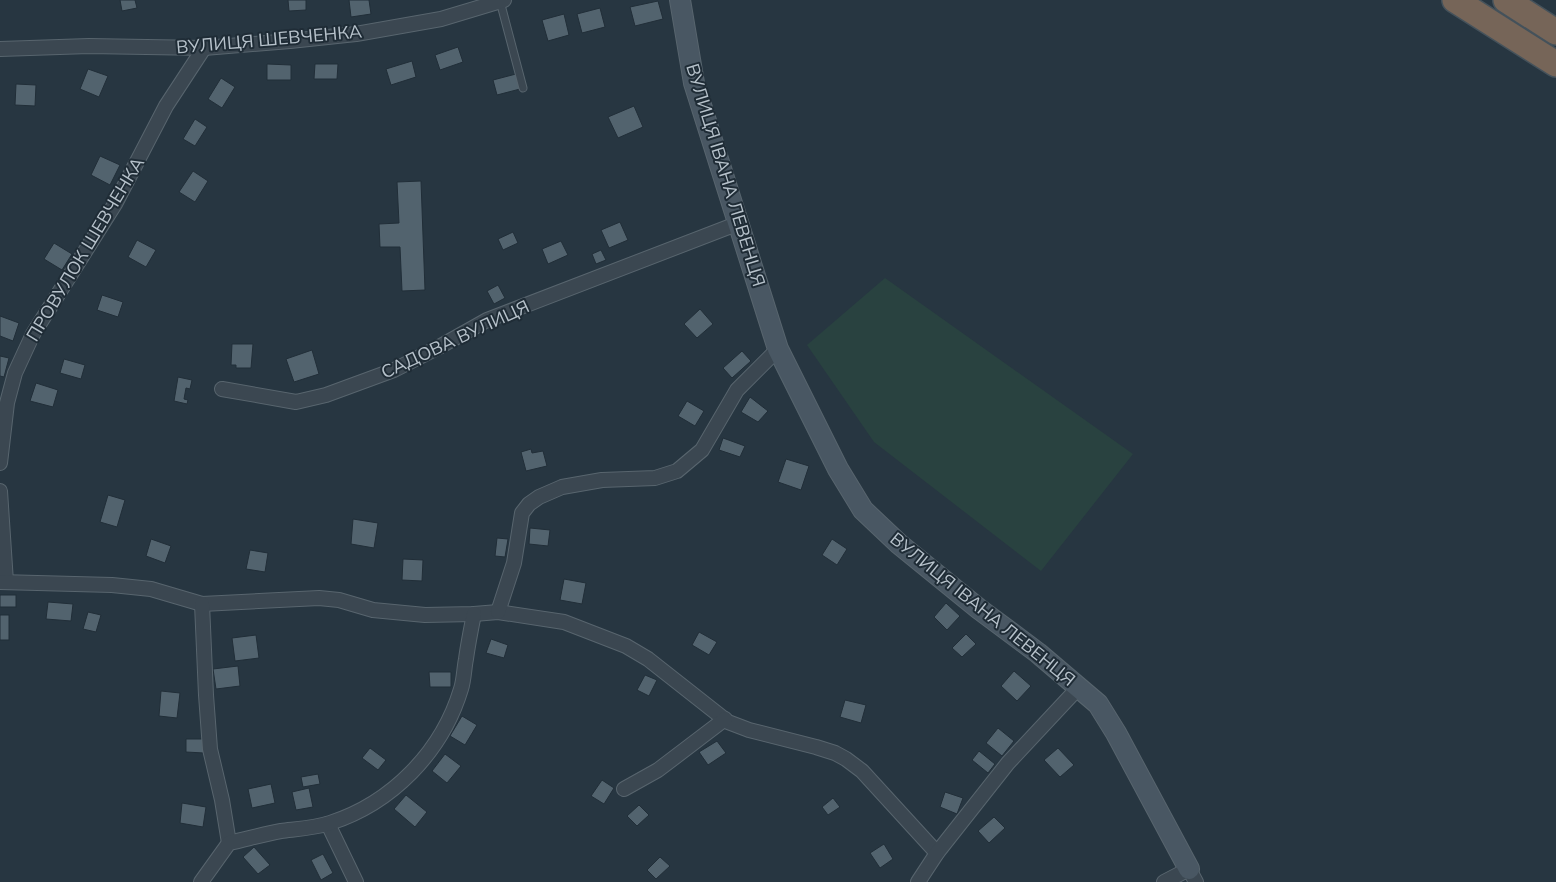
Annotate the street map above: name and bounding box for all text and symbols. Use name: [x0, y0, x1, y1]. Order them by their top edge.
street label: ВУЛИЦЯ ШЕВЧЕНКА: [175, 19, 363, 59]
street label: ВУЛИЦЯ ІВАНА ЛЕВЕНЦЯ: [681, 61, 771, 289]
street label: ПРОВУЛОК ШЕВЧЕНКА: [21, 153, 149, 345]
street label: САДОВА ВУЛИЦЯ: [377, 295, 533, 383]
street label: ВУЛИЦЯ ІВАНА ЛЕВЕНЦЯ: [886, 527, 1080, 691]

